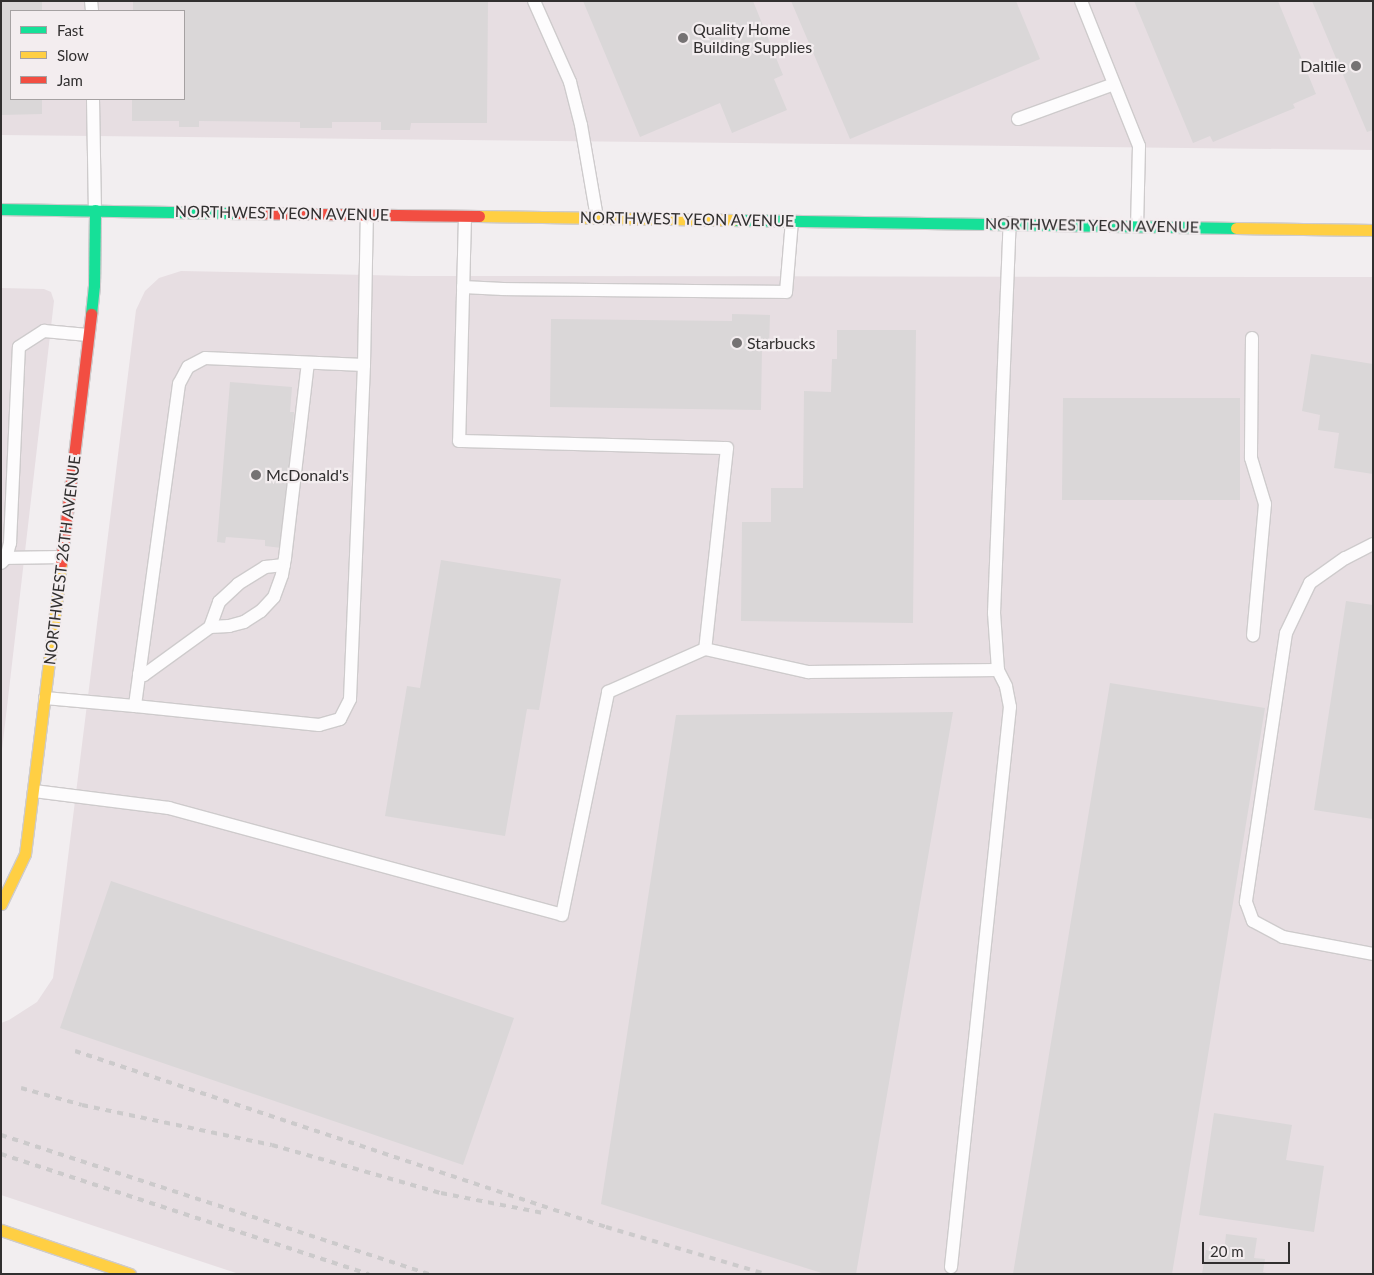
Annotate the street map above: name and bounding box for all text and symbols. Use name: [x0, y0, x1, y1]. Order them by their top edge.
legend: [10, 10, 185, 100]
place label: Quality Home Building Supplies: [693, 19, 812, 57]
text: Fast: [57, 21, 84, 39]
marker: Quality Home Building Supplies: [677, 32, 689, 44]
text: Slow: [57, 46, 89, 64]
place label: Daltile: [1300, 56, 1346, 76]
marker: Daltile: [1350, 60, 1362, 72]
text: Jam: [57, 71, 83, 89]
street label: NORTHWEST YEON AVENUE: [174, 202, 390, 224]
street label: NORTHWEST YEON AVENUE: [579, 208, 795, 230]
street label: NORTHWEST YEON AVENUE: [984, 214, 1200, 236]
place label: Starbucks: [747, 333, 815, 353]
marker: Starbucks: [731, 337, 743, 349]
street label: NORTHWEST 26TH AVENUE: [40, 454, 84, 666]
place label: McDonald's: [266, 465, 349, 485]
marker: McDonald's: [250, 469, 262, 481]
scale bar: [1204, 1232, 1292, 1264]
text: 20 m: [1210, 1242, 1244, 1260]

